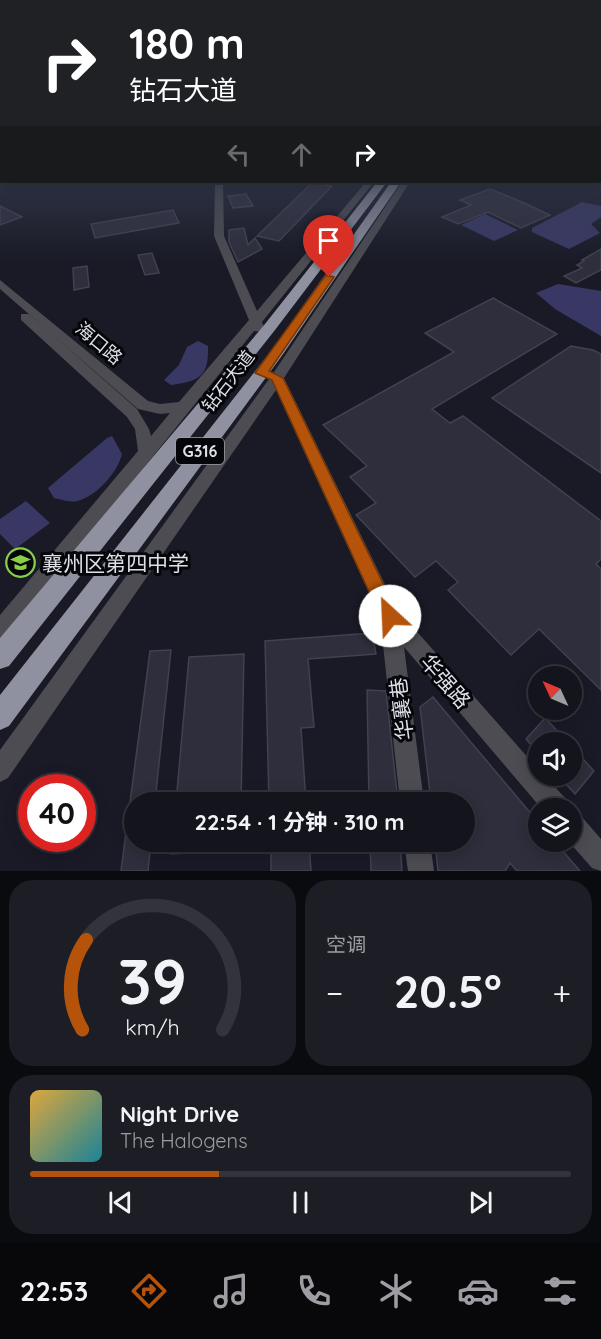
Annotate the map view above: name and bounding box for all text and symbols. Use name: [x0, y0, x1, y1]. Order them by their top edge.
text: 180 m: [129, 17, 245, 70]
icon: right: [30, 24, 108, 102]
text: 钻石大道: [129, 73, 237, 107]
icon: left: [222, 138, 255, 171]
icon: ahead: [285, 138, 318, 171]
icon: right: [348, 138, 381, 171]
pin: [303, 215, 354, 277]
icon: arrive: [312, 224, 345, 257]
street label: 海口路: [71, 317, 127, 369]
street label: 钻石大道: [197, 346, 259, 416]
road number: G316: [176, 438, 224, 464]
school or university icon: 襄州区第四中学: [5, 547, 37, 579]
place label: 襄州区第四中学: [42, 550, 189, 576]
position arrow: [358, 584, 422, 648]
street label: 华强路: [416, 649, 476, 713]
north arrow: [528, 666, 582, 720]
map controls: [528, 666, 582, 852]
street label: 华襄巷: [384, 676, 418, 742]
button: sound: [528, 732, 582, 786]
speed limit sign: 40: [18, 774, 96, 852]
button: layers: [528, 798, 582, 852]
text: 22:54 · 1 分钟 · 310 m: [194, 808, 405, 836]
text: 空调: [326, 932, 366, 957]
text: 39: [118, 942, 187, 1020]
text: 20.5°: [394, 963, 502, 1019]
text: −: [326, 972, 343, 1013]
text: +: [552, 972, 571, 1013]
text: km/h: [125, 1014, 180, 1040]
text: Night Drive: [120, 1100, 239, 1128]
text: The Halogens: [120, 1128, 248, 1153]
icon: previous: [104, 1186, 137, 1219]
icon: pause: [284, 1186, 317, 1219]
icon: next: [464, 1186, 497, 1219]
icon: directions: [128, 1270, 170, 1312]
icon: music: [210, 1270, 252, 1312]
icon: phone: [293, 1270, 335, 1312]
icon: climate: [375, 1270, 417, 1312]
icon: car: [457, 1270, 499, 1312]
icon: filters: [539, 1270, 581, 1312]
text: 22:53: [20, 1274, 88, 1308]

